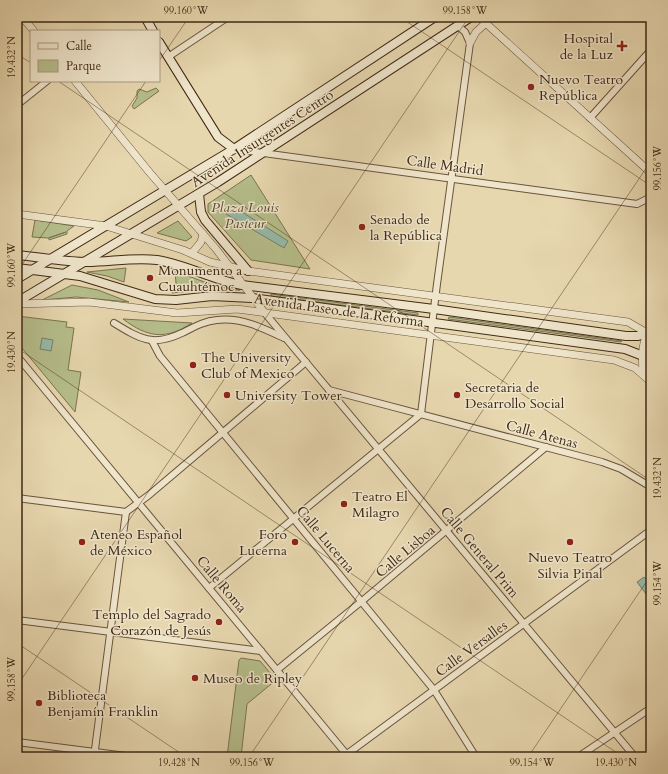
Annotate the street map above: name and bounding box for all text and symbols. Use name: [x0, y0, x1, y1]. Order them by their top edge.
text: 99.160°W: [164, 4, 209, 18]
text: 99.158°W: [443, 4, 488, 18]
place label: Hospital de la Luz: [560, 29, 614, 64]
legend: [30, 30, 160, 82]
text: 19.432°N: [5, 36, 19, 78]
text: Calle: [66, 38, 92, 54]
marker: Hospital de la Luz: [616, 40, 628, 52]
text: Parque: [66, 58, 101, 74]
place label: Nuevo Teatro República: [539, 70, 624, 105]
marker: Nuevo Teatro República: [526, 82, 536, 92]
street label: Avenida Insurgentes Centro: [187, 85, 338, 192]
text: 99.156°W: [651, 145, 665, 190]
street label: Calle Madrid: [405, 151, 485, 180]
park label: Plaza Louis Pasteur: [211, 198, 279, 233]
place label: Senado de la República: [370, 210, 442, 245]
marker: Senado de la República: [357, 222, 367, 232]
text: 99.160°W: [5, 242, 19, 287]
place label: Monumento a Cuauhtémoc: [158, 261, 242, 296]
marker: Monumento a Cuauhtémoc: [145, 273, 155, 283]
street label: Avenida Paseo de la Reforma: [253, 289, 425, 332]
text: 19.430°N: [5, 331, 19, 373]
place label: The University Club of Mexico: [201, 348, 295, 383]
marker: The University Club of Mexico: [188, 360, 198, 370]
place label: Secretaria de Desarrollo Social: [465, 378, 565, 413]
place label: University Tower: [235, 386, 342, 405]
marker: University Tower: [222, 390, 232, 400]
marker: Secretaria de Desarrollo Social: [452, 390, 462, 400]
street label: Calle Atenas: [504, 416, 580, 453]
text: 19.432°N: [651, 457, 665, 499]
place label: Teatro El Milagro: [352, 487, 408, 522]
marker: Teatro El Milagro: [339, 499, 349, 509]
street label: Calle Lucerna: [292, 502, 359, 577]
street label: Calle General Prim: [436, 503, 523, 602]
street label: Calle Lisboa: [372, 521, 439, 582]
place label: Ateneo Español de México: [90, 525, 183, 560]
place label: Foro Lucerna: [239, 525, 287, 560]
marker: Ateneo Español de México: [77, 537, 87, 547]
marker: Foro Lucerna: [290, 537, 300, 547]
marker: Nuevo Teatro Silvia Pinal: [565, 537, 575, 547]
place label: Nuevo Teatro Silvia Pinal: [528, 548, 613, 583]
street label: Calle Roma: [192, 552, 251, 617]
text: 99.154°W: [651, 560, 665, 605]
place label: Templo del Sagrado Corazón de Jesús: [92, 605, 211, 640]
street label: Calle Versalles: [431, 616, 511, 681]
marker: Templo del Sagrado Corazón de Jesús: [214, 617, 224, 627]
text: 99.158°W: [5, 656, 19, 701]
place label: Museo de Ripley: [203, 669, 303, 688]
marker: Museo de Ripley: [190, 673, 200, 683]
place label: Biblioteca Benjamín Franklin: [47, 686, 158, 721]
marker: Biblioteca Benjamín Franklin: [34, 698, 44, 708]
text: 19.428°N: [158, 756, 200, 770]
text: 99.156°W: [230, 756, 275, 770]
text: 99.154°W: [510, 756, 555, 770]
text: 19.430°N: [595, 756, 637, 770]

